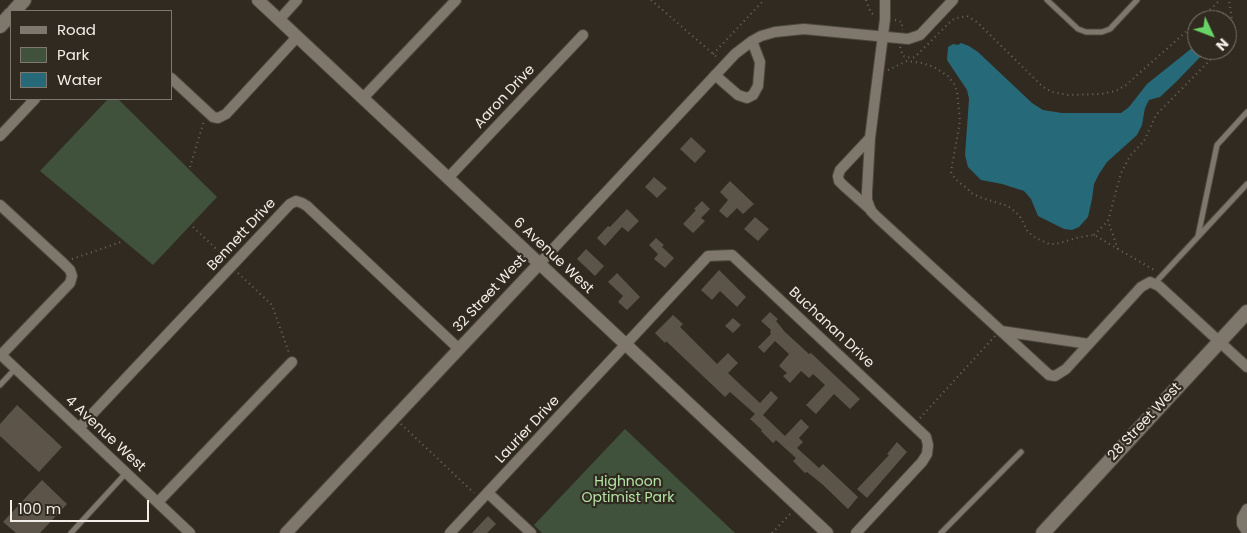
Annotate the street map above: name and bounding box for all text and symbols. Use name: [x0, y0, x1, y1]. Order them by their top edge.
legend: [10, 10, 172, 100]
north arrow: [1187, 10, 1237, 60]
text: Road: [57, 19, 96, 40]
text: N: [1211, 34, 1233, 55]
text: Park: [57, 44, 89, 65]
street label: Aaron Drive: [471, 62, 539, 132]
text: Water: [57, 69, 102, 90]
street label: Bennett Drive: [204, 195, 280, 275]
street label: 6 Avenue West: [509, 215, 597, 297]
street label: 32 Street West: [450, 252, 530, 336]
street label: Buchanan Drive: [785, 284, 877, 372]
street label: 28 Street West: [1105, 380, 1185, 464]
street label: 4 Avenue West: [61, 393, 149, 475]
street label: Laurier Drive: [493, 393, 563, 467]
park label: Highnoon Optimist Park: [581, 474, 675, 507]
scale bar: [12, 490, 151, 522]
text: 100 m: [18, 498, 61, 519]

